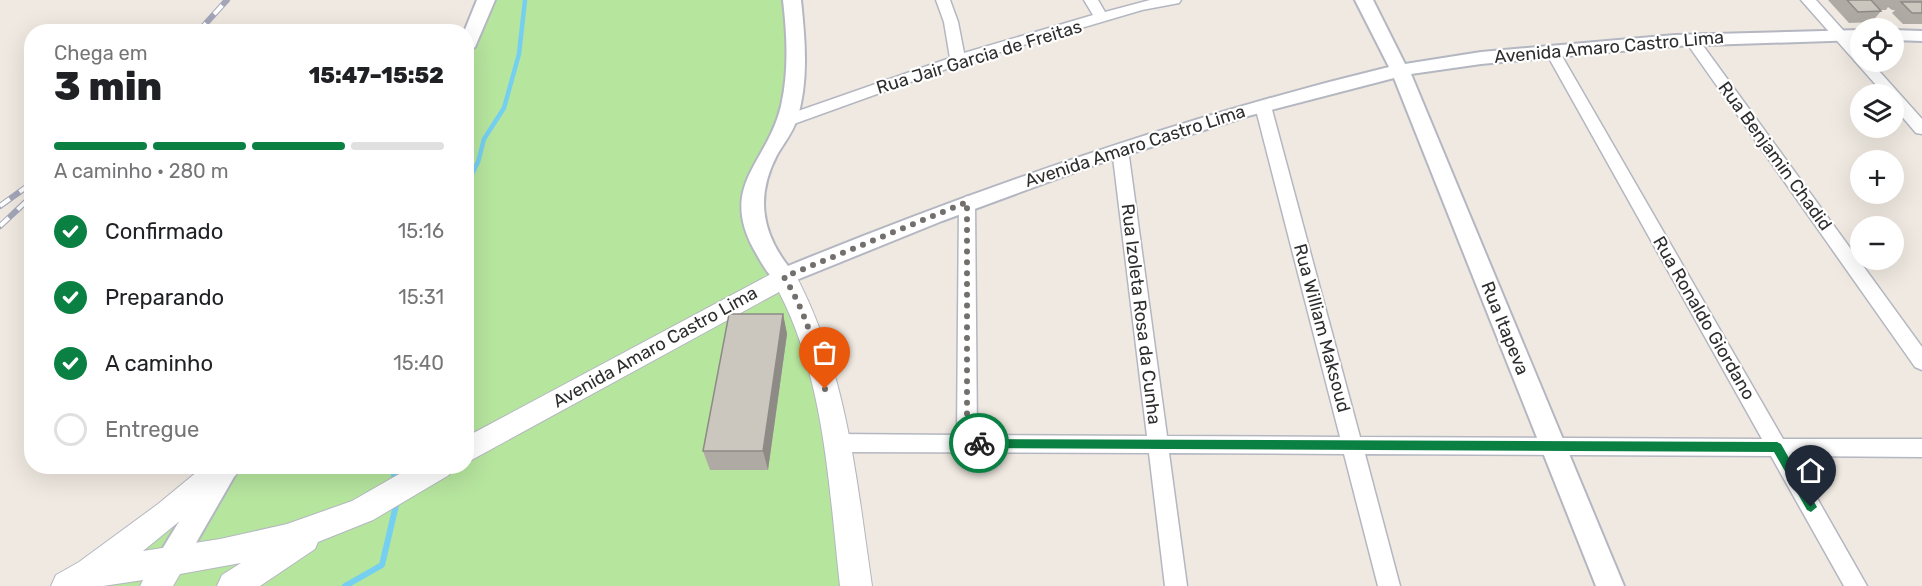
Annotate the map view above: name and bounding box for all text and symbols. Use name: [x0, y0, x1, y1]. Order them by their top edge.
street label: Rua Jair Garcia de Freitas: [874, 15, 1084, 99]
map controls: [1850, 18, 1904, 270]
button: locate: [1850, 18, 1904, 72]
street label: Avenida Amaro Castro Lima: [1493, 26, 1725, 68]
text: Chega em: [54, 41, 148, 65]
text: 15:47–15:52: [309, 62, 444, 89]
text: 3 min: [54, 64, 162, 110]
street label: Rua Benjamin Chadid: [1714, 77, 1836, 235]
button: layers: [1850, 84, 1904, 138]
street label: Avenida Amaro Castro Lima: [1022, 100, 1248, 192]
button: +: [1850, 150, 1904, 204]
text: A caminho · 280 m: [54, 159, 229, 183]
street label: Rua Izoleta Rosa da Cunha: [1117, 202, 1165, 426]
icon: check: [54, 215, 87, 248]
button: −: [1850, 216, 1904, 270]
text: Confirmado: [105, 218, 223, 245]
text: 15:16: [398, 219, 444, 243]
street label: Rua Ronaldo Giordano: [1648, 232, 1760, 404]
street label: Rua William Maksoud: [1289, 241, 1355, 415]
street label: Rua Itapeva: [1476, 278, 1534, 378]
icon: check: [54, 281, 87, 314]
street label: Avenida Amaro Castro Lima: [549, 282, 761, 412]
text: Preparando: [105, 284, 224, 311]
text: 15:31: [398, 285, 444, 309]
pin: [799, 327, 850, 389]
icon: bag: [808, 336, 841, 369]
icon: check: [54, 347, 87, 380]
text: A caminho: [105, 350, 213, 377]
text: 15:40: [393, 351, 444, 375]
courier: [949, 413, 1009, 473]
text: Entregue: [105, 416, 199, 443]
icon: bike: [963, 427, 996, 460]
pin: [1785, 445, 1836, 507]
icon: home: [1794, 454, 1827, 487]

